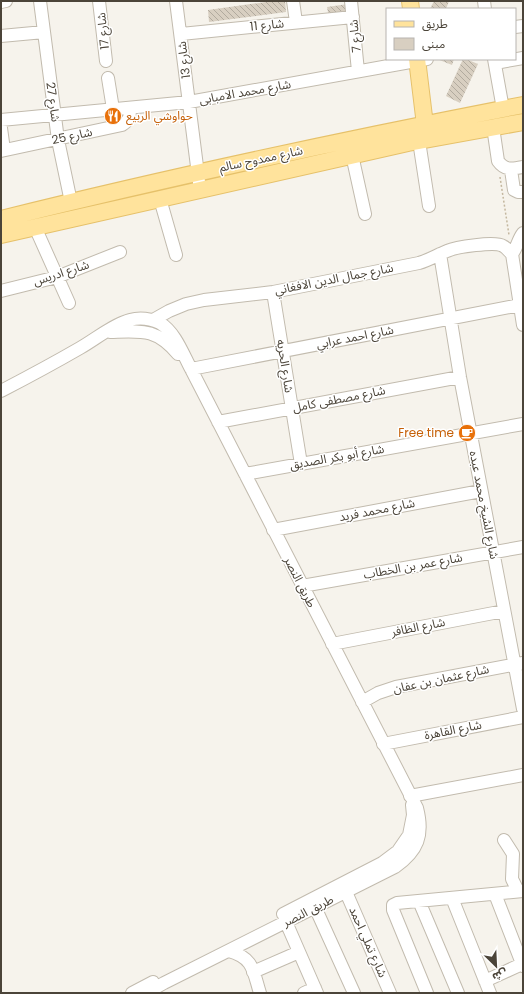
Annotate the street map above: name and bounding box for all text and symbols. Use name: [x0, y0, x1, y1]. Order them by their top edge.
legend: [386, 8, 516, 60]
street label: شارع 17: [92, 12, 114, 50]
street label: شارع 11: [249, 14, 285, 36]
text: طريق: [422, 15, 448, 32]
street label: شارع 7: [344, 19, 366, 53]
text: مبنى: [422, 35, 445, 52]
street label: شارع 13: [173, 40, 195, 80]
street label: شارع محمد الامبابى: [198, 75, 292, 109]
street label: شارع 27: [41, 81, 65, 123]
restaurant icon: حواوشي الربيع: [103, 106, 123, 126]
place label: حواوشي الربيع: [126, 107, 193, 126]
street label: شارع 25: [50, 123, 94, 149]
street label: شارع ممدوح سالم: [217, 141, 305, 177]
street label: شارع ادريس: [31, 255, 91, 291]
street label: شارع جمال الدين الافغاني: [273, 259, 395, 300]
street label: شارع احمد عرابي: [315, 321, 395, 354]
street label: شارع الحريه: [272, 338, 298, 394]
street label: شارع مصطفى كامل: [291, 381, 387, 417]
cafe icon: Free time: [457, 423, 477, 443]
place label: Free time: [398, 424, 454, 441]
street label: شارع أبو بكر الصديق: [288, 440, 386, 474]
street label: شارع الشيخ محمد عبده: [465, 449, 503, 561]
street label: شارع محمد فريد: [338, 494, 416, 526]
street label: شارع عمر بن الخطاب: [362, 548, 464, 584]
street label: طريق النصر: [280, 552, 321, 610]
street label: شارع الظافر: [388, 613, 447, 641]
street label: شارع عثمان بن عفان: [391, 660, 491, 698]
street label: شارع القاهرة: [423, 716, 483, 744]
street label: طريق النصر: [278, 890, 336, 931]
street label: شارع تملي احمد: [344, 904, 392, 981]
north arrow: [476, 946, 516, 986]
text: ش: [490, 965, 510, 986]

